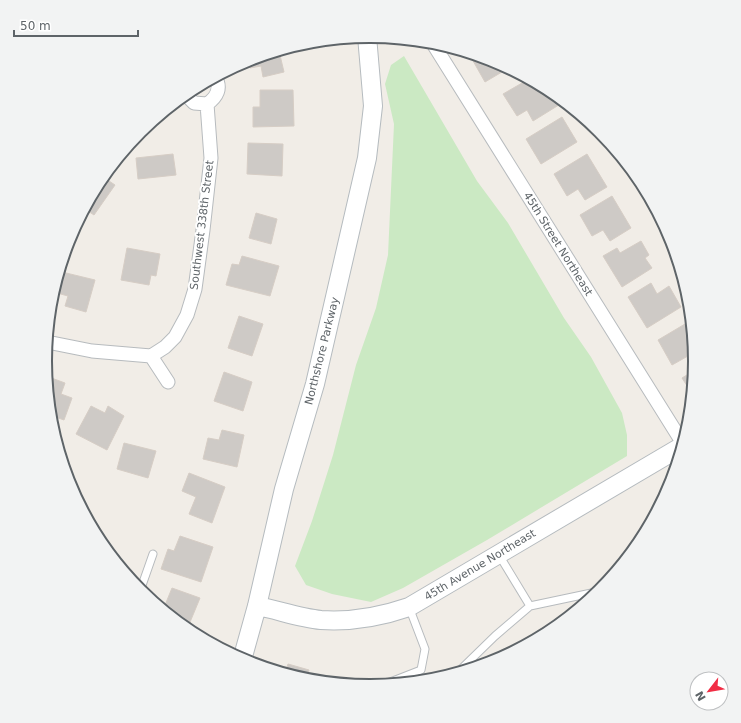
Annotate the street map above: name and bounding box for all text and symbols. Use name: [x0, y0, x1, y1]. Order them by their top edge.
scale bar: [14, 12, 138, 38]
text: 50 m: [20, 19, 51, 33]
street label: Southwest 338th Street: [188, 159, 216, 291]
street label: 45th Street Northeast: [521, 190, 596, 299]
street label: Northshore Parkway: [302, 295, 342, 406]
street label: 45th Avenue Northeast: [422, 526, 539, 603]
north arrow: [689, 671, 729, 711]
text: N: [693, 689, 709, 703]

